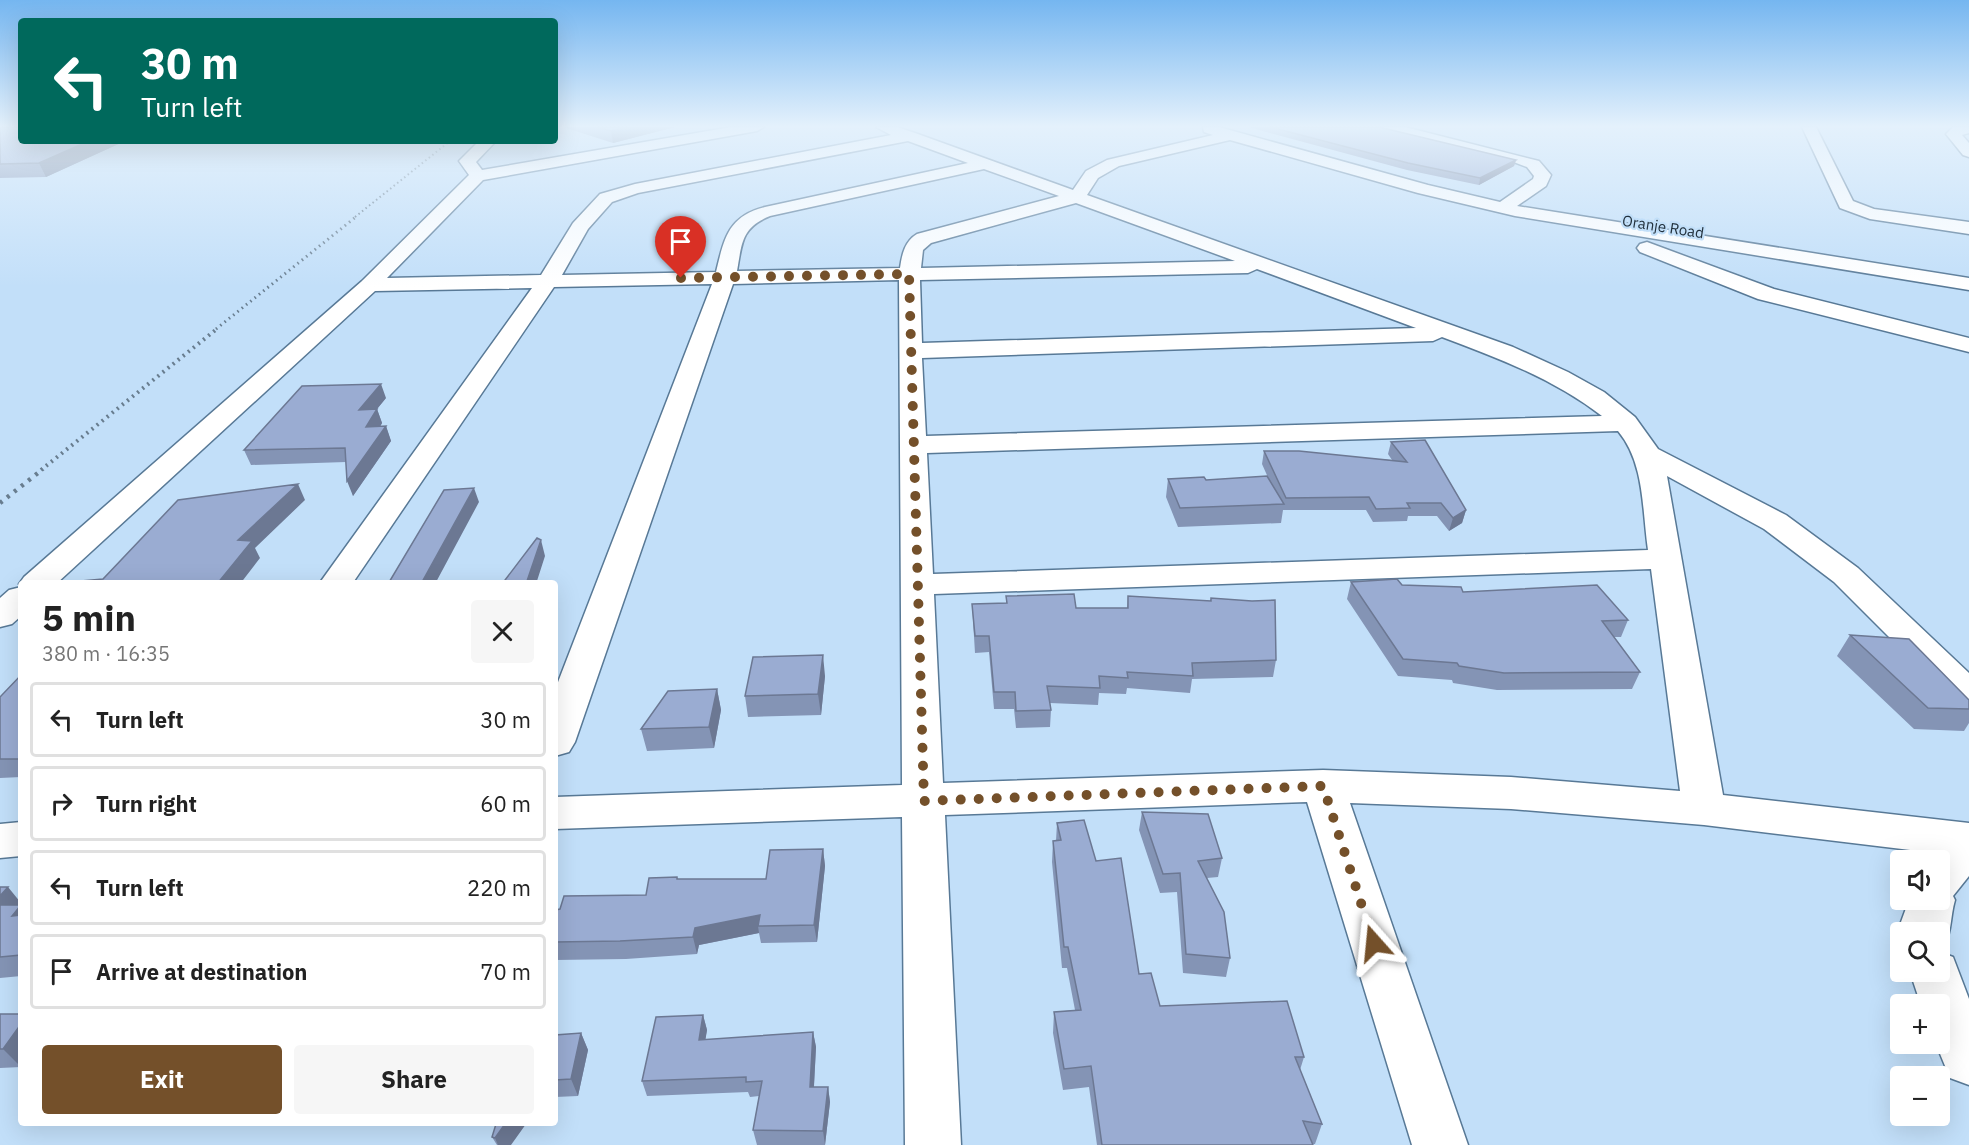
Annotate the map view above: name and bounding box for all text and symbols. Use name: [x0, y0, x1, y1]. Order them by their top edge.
text: 30 m: [141, 36, 239, 91]
icon: left: [42, 42, 120, 120]
text: Turn left: [141, 89, 242, 124]
street label: Oranje Road: [1621, 211, 1705, 242]
pin: [655, 216, 706, 278]
icon: arrive: [664, 225, 697, 258]
text: 5 min: [42, 594, 136, 641]
button: close: [471, 600, 534, 663]
text: 380 m · 16:35: [42, 640, 170, 667]
icon: left: [45, 703, 78, 736]
text: Turn left: [96, 705, 184, 734]
text: 30 m: [480, 705, 531, 734]
icon: right: [45, 787, 78, 820]
text: Turn right: [96, 789, 197, 818]
text: 60 m: [480, 789, 531, 818]
map controls: [1890, 850, 1950, 1126]
button: sound: [1890, 850, 1950, 910]
icon: left: [45, 871, 78, 904]
text: Turn left: [96, 873, 184, 902]
text: 220 m: [467, 873, 531, 902]
position arrow: [1342, 911, 1406, 975]
button: search: [1890, 922, 1950, 982]
icon: arrive: [45, 955, 78, 988]
text: Arrive at destination: [96, 957, 307, 986]
text: 70 m: [480, 957, 531, 986]
button: +: [1890, 994, 1950, 1054]
button: Exit: [42, 1045, 282, 1114]
button: Share: [294, 1045, 534, 1114]
button: −: [1890, 1066, 1950, 1126]

